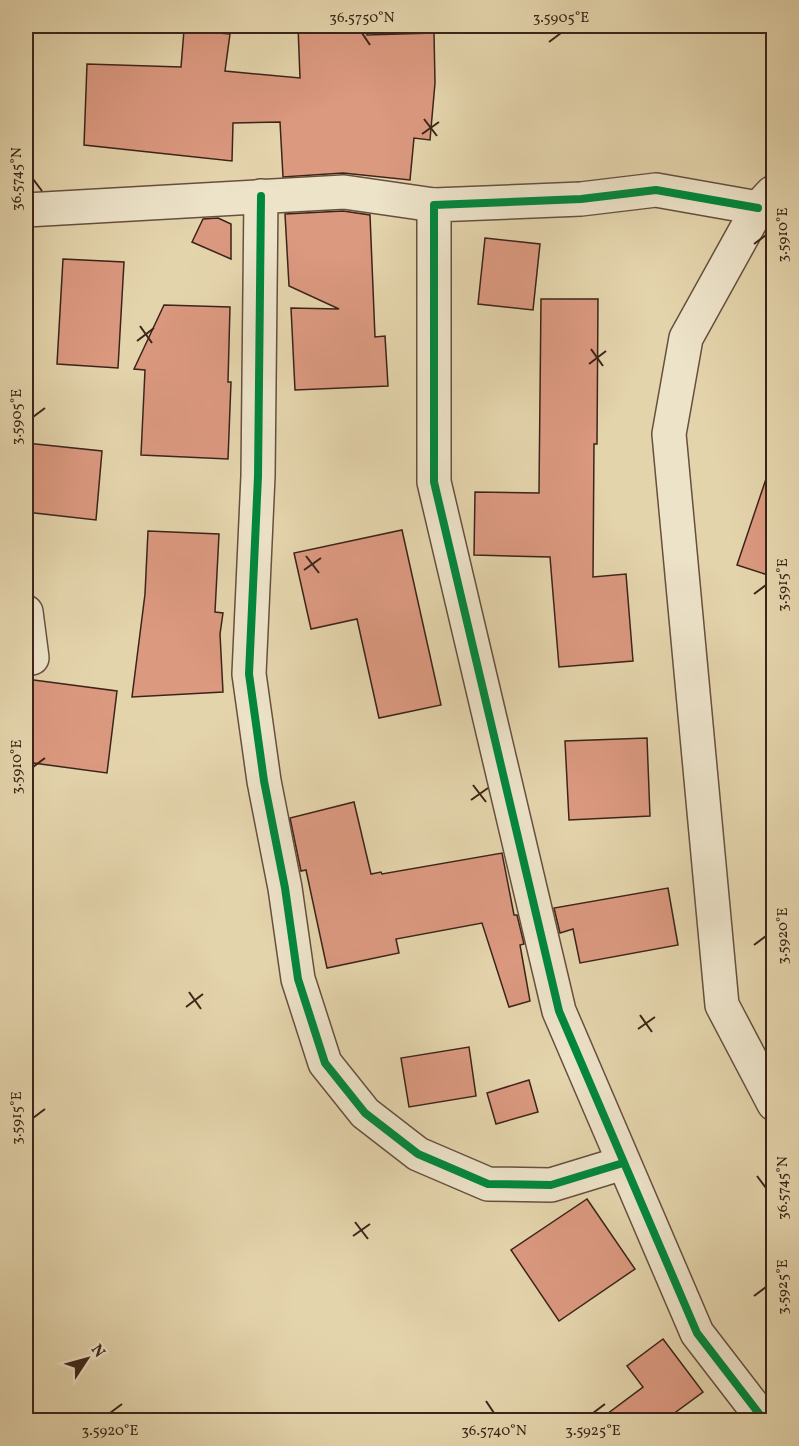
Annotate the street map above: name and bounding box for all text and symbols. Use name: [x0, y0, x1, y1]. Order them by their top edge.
text: 36.5750°N: [329, 8, 395, 29]
text: 3.5905°E: [533, 8, 589, 29]
text: 36.5745°N: [7, 147, 28, 211]
text: 3.5910°E: [773, 208, 794, 262]
text: 3.5905°E: [7, 389, 28, 445]
text: 3.5915°E: [773, 558, 794, 612]
text: 3.5910°E: [7, 740, 28, 794]
text: 3.5920°E: [773, 908, 794, 964]
text: 3.5915°E: [7, 1091, 28, 1145]
text: 36.5745°N: [773, 1156, 794, 1220]
text: 3.5925°E: [773, 1259, 794, 1315]
north arrow: [57, 1329, 117, 1389]
text: N: [85, 1340, 110, 1363]
text: 3.5920°E: [82, 1421, 138, 1442]
text: 36.5740°N: [461, 1421, 527, 1442]
text: 3.5925°E: [565, 1421, 621, 1442]

